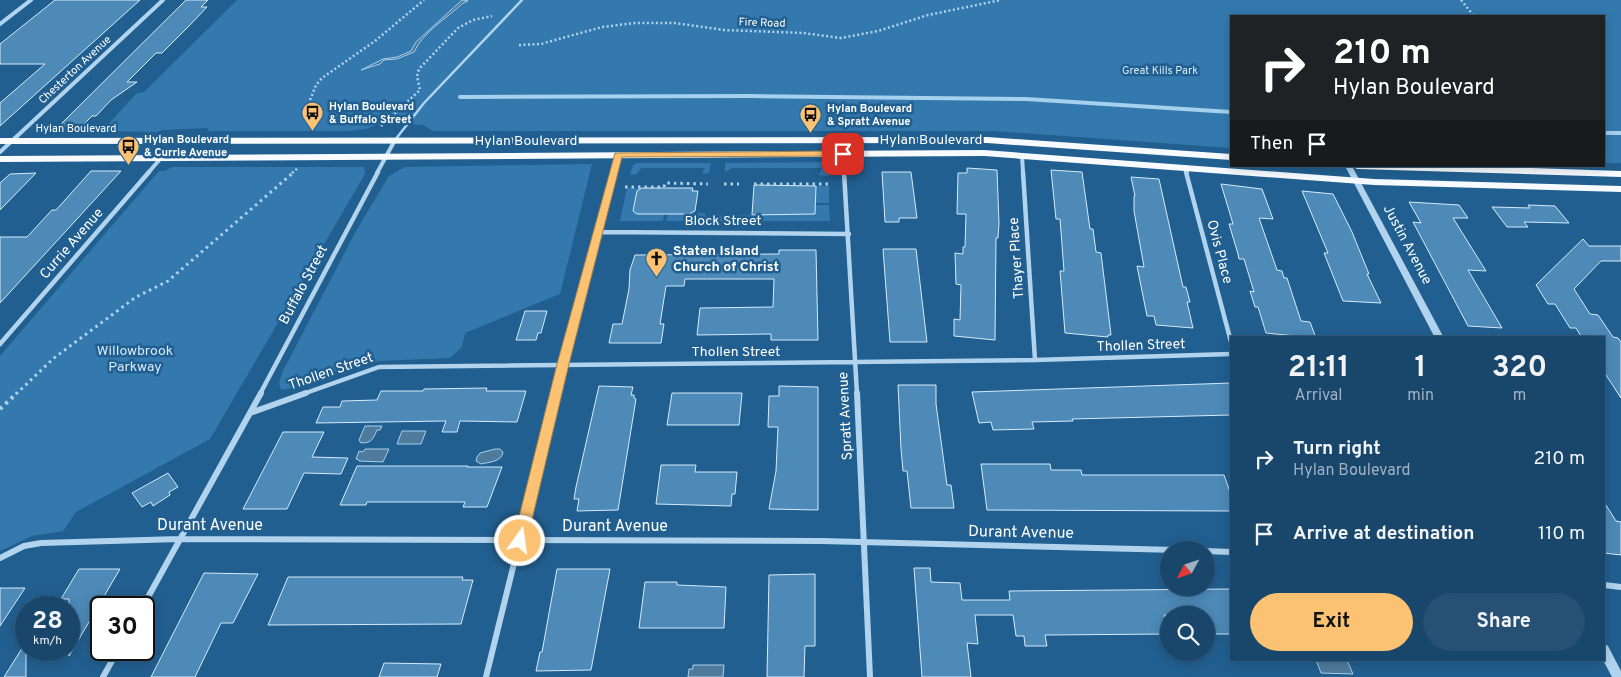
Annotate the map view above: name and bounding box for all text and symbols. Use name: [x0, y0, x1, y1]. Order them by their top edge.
street label: Fire Road: [738, 15, 786, 31]
text: 210 m: [1333, 32, 1431, 76]
street label: Chesterton Avenue: [36, 33, 114, 107]
icon: right: [1250, 35, 1315, 100]
park label: Great Kills Park: [1122, 64, 1198, 78]
text: Hylan Boulevard: [1333, 75, 1495, 102]
place label: Hylan Boulevard & Buffalo Street: [329, 100, 414, 127]
bus stop icon: Hylan Boulevard & Buffalo Street: [301, 101, 325, 132]
place label: Hylan Boulevard & Spratt Avenue: [827, 102, 912, 129]
bus stop icon: Hylan Boulevard & Spratt Avenue: [799, 103, 823, 134]
street label: Hylan Boulevard: [36, 122, 116, 136]
icon: arrive: [1303, 130, 1331, 158]
street label: Hylan Boulevard: [880, 132, 982, 149]
text: Then: [1250, 132, 1293, 156]
place label: Hylan Boulevard & Currie Avenue: [144, 133, 229, 160]
street label: Hylan Boulevard: [475, 133, 577, 150]
pin: [822, 133, 864, 175]
bus stop icon: Hylan Boulevard & Currie Avenue: [116, 134, 140, 165]
icon: arrive: [829, 140, 857, 168]
street label: Justin Avenue: [1379, 202, 1435, 288]
street label: Currie Avenue: [37, 205, 107, 283]
street label: Block Street: [684, 213, 762, 230]
street label: Thayer Place: [1006, 217, 1028, 299]
street label: Ovis Place: [1202, 218, 1236, 286]
street label: Buffalo Street: [276, 243, 332, 327]
place label: Staten Island Church of Christ: [673, 243, 779, 276]
church icon: Staten Island Church of Christ: [645, 247, 669, 278]
street label: Thollen Street: [1096, 336, 1186, 356]
park label: Willowbrook Parkway: [97, 343, 173, 376]
street label: Thollen Street: [692, 344, 780, 361]
street label: Thollen Street: [286, 350, 376, 394]
text: 21:11: [1288, 350, 1349, 387]
text: 1: [1415, 350, 1427, 387]
text: 320: [1492, 350, 1547, 387]
street label: Spratt Avenue: [835, 371, 857, 461]
text: Arrival: [1295, 386, 1342, 406]
text: min: [1407, 386, 1434, 406]
text: m: [1513, 386, 1526, 406]
text: Turn right: [1293, 437, 1381, 461]
icon: right: [1250, 445, 1278, 473]
text: 210 m: [1534, 447, 1585, 471]
text: Hylan Boulevard: [1293, 461, 1411, 481]
position arrow: [493, 514, 545, 566]
street label: Durant Avenue: [157, 516, 263, 536]
street label: Durant Avenue: [562, 517, 668, 537]
icon: arrive: [1250, 520, 1278, 548]
street label: Durant Avenue: [968, 522, 1074, 544]
text: Arrive at destination: [1293, 522, 1474, 546]
text: 110 m: [1538, 522, 1585, 546]
north arrow: [1160, 541, 1215, 596]
map controls: [1160, 541, 1215, 661]
button: Exit: [1250, 593, 1413, 651]
button: Share: [1423, 593, 1585, 651]
speed limit sign: 30: [90, 596, 155, 661]
text: 28: [32, 606, 63, 638]
button: search: [1160, 606, 1215, 661]
text: km/h: [33, 633, 62, 649]

